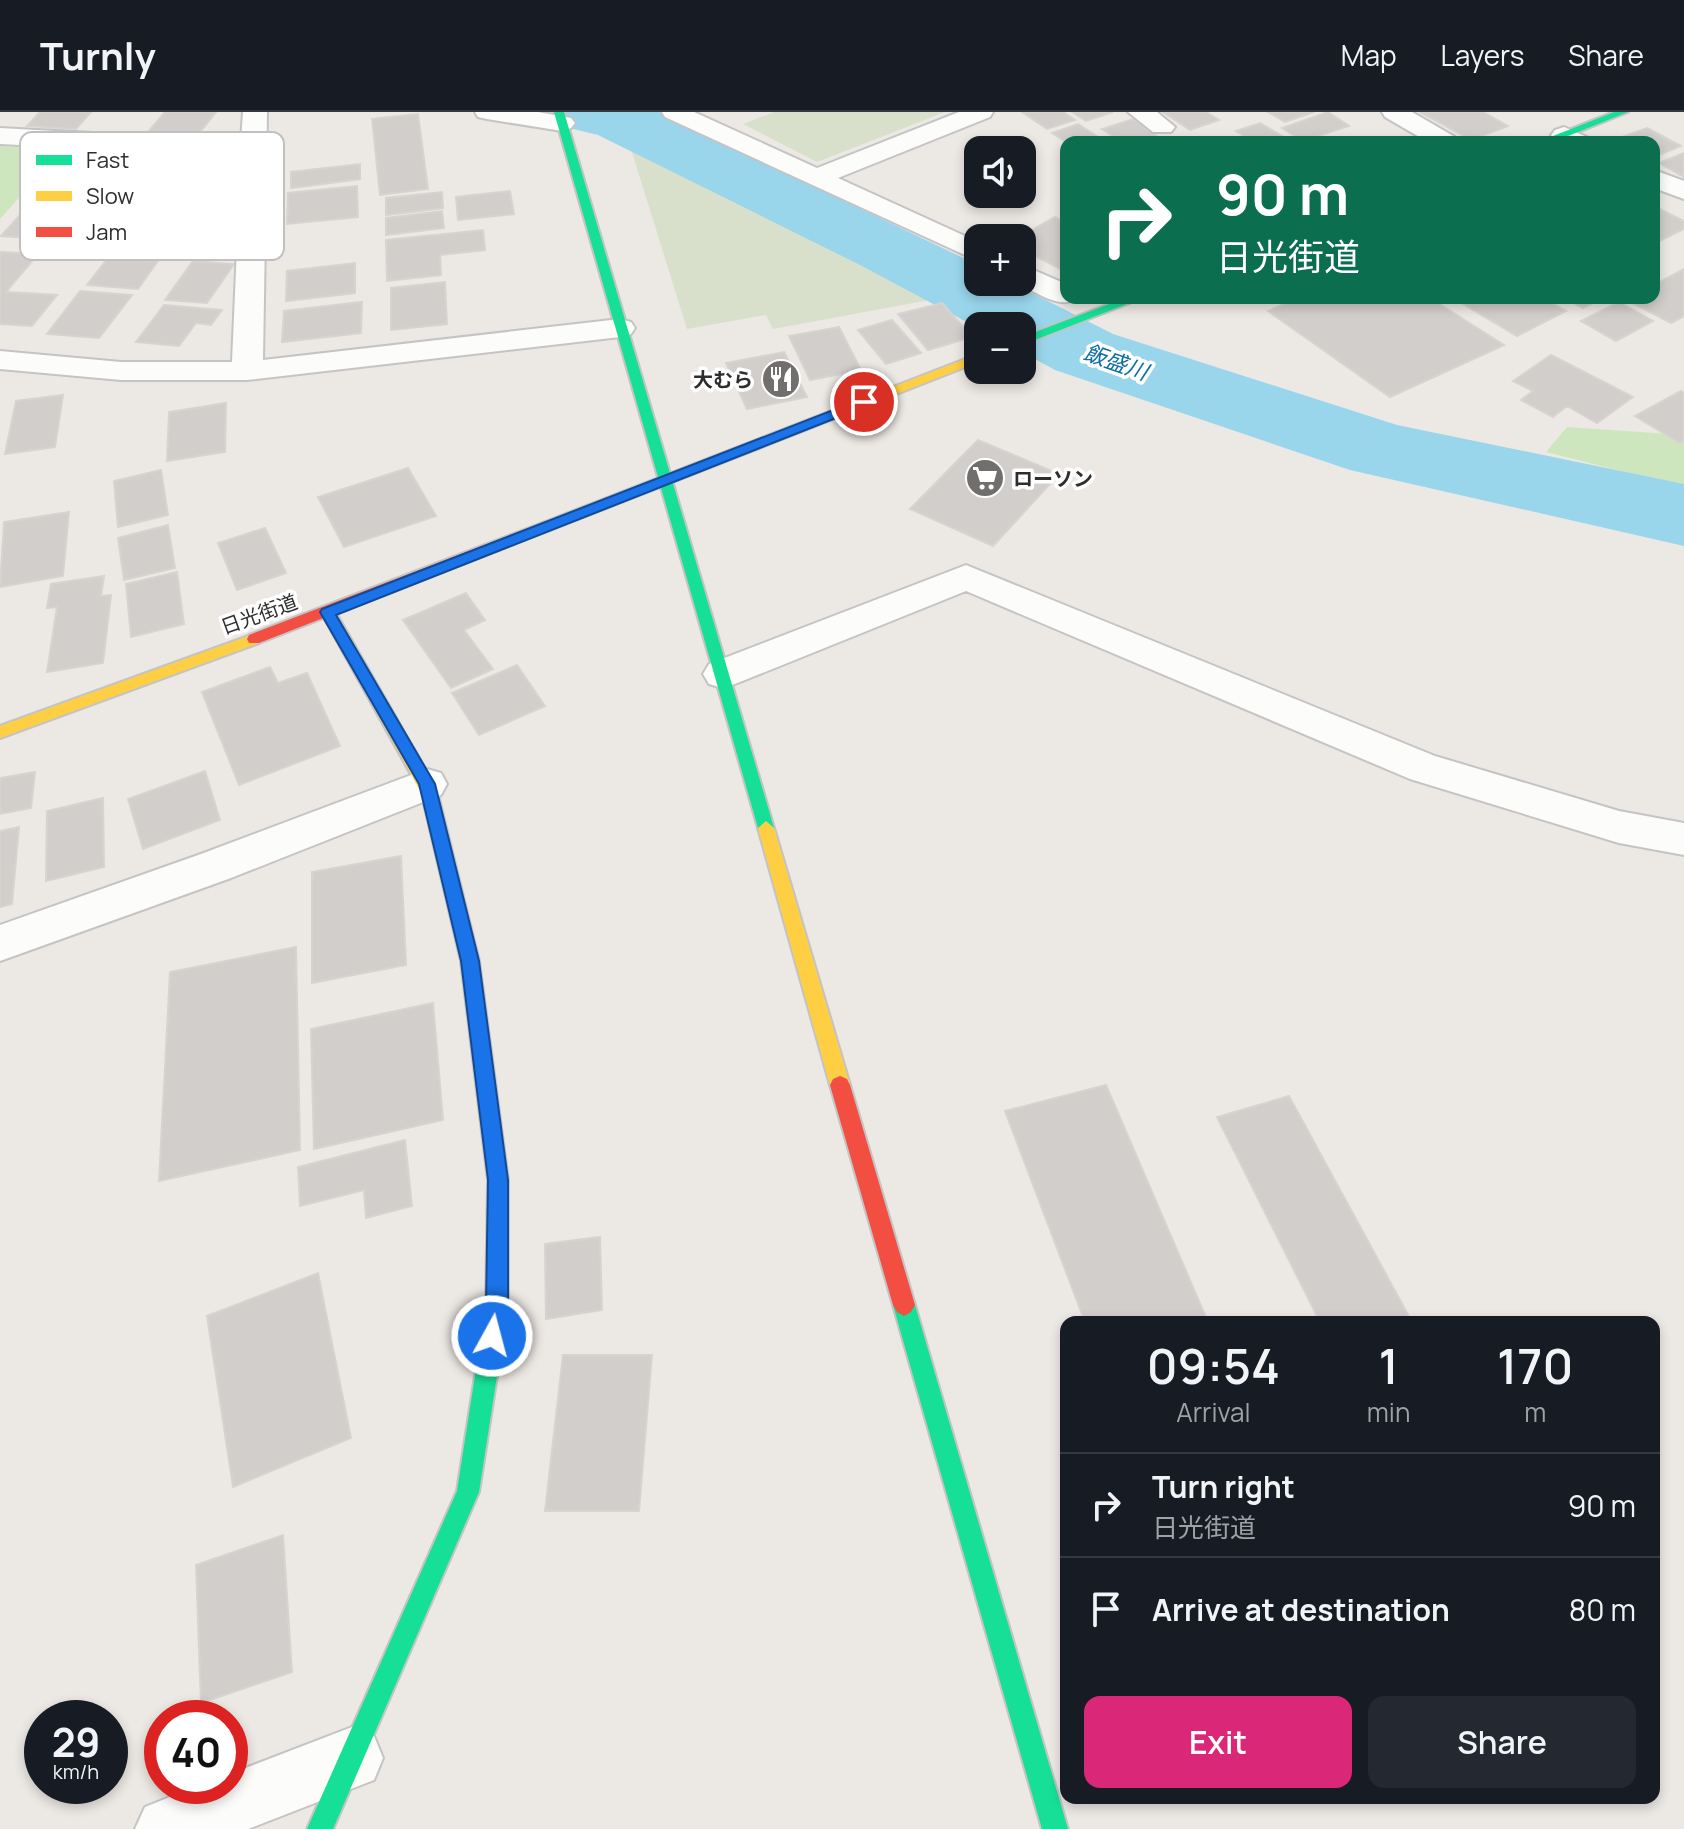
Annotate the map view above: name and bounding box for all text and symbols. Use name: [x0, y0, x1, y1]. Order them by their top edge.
text: Turnly: [40, 29, 156, 81]
text: Map: [1341, 36, 1397, 74]
text: Layers: [1441, 36, 1524, 74]
text: Share: [1568, 36, 1644, 74]
legend: [20, 132, 284, 260]
map controls: [964, 136, 1036, 384]
button: sound: [964, 136, 1036, 208]
text: Fast: [86, 145, 129, 175]
text: 90 m: [1216, 155, 1349, 232]
icon: right: [1084, 168, 1188, 272]
text: Slow: [86, 181, 134, 211]
text: Jam: [86, 217, 127, 247]
button: +: [964, 224, 1036, 296]
text: 日光街道: [1216, 232, 1360, 281]
button: −: [964, 312, 1036, 384]
water label: 飯盛川: [1080, 337, 1154, 388]
restaurant icon: 大むら: [760, 358, 802, 400]
place label: 大むら: [693, 366, 753, 393]
pin: [830, 368, 898, 436]
icon: arrive: [842, 380, 886, 424]
supermarket icon: ローソン: [964, 457, 1006, 499]
place label: ローソン: [1013, 465, 1093, 492]
street label: 日光街道: [217, 588, 301, 640]
position arrow: [450, 1294, 534, 1378]
text: 09:54: [1147, 1333, 1280, 1398]
text: 1: [1378, 1333, 1399, 1398]
text: 170: [1497, 1333, 1573, 1398]
text: Arrival: [1176, 1394, 1251, 1430]
text: min: [1367, 1394, 1410, 1430]
text: m: [1524, 1394, 1546, 1430]
text: Turn right: [1152, 1466, 1295, 1507]
icon: right: [1084, 1483, 1128, 1527]
text: 90 m: [1568, 1485, 1636, 1526]
text: 日光街道: [1152, 1509, 1256, 1545]
icon: arrive: [1084, 1587, 1128, 1631]
text: Arrive at destination: [1152, 1589, 1450, 1630]
text: 80 m: [1569, 1589, 1636, 1630]
button: Exit: [1084, 1696, 1352, 1788]
button: Share: [1368, 1696, 1636, 1788]
speed limit sign: 40: [144, 1700, 248, 1804]
text: 29: [52, 1714, 100, 1769]
text: km/h: [53, 1758, 99, 1785]

